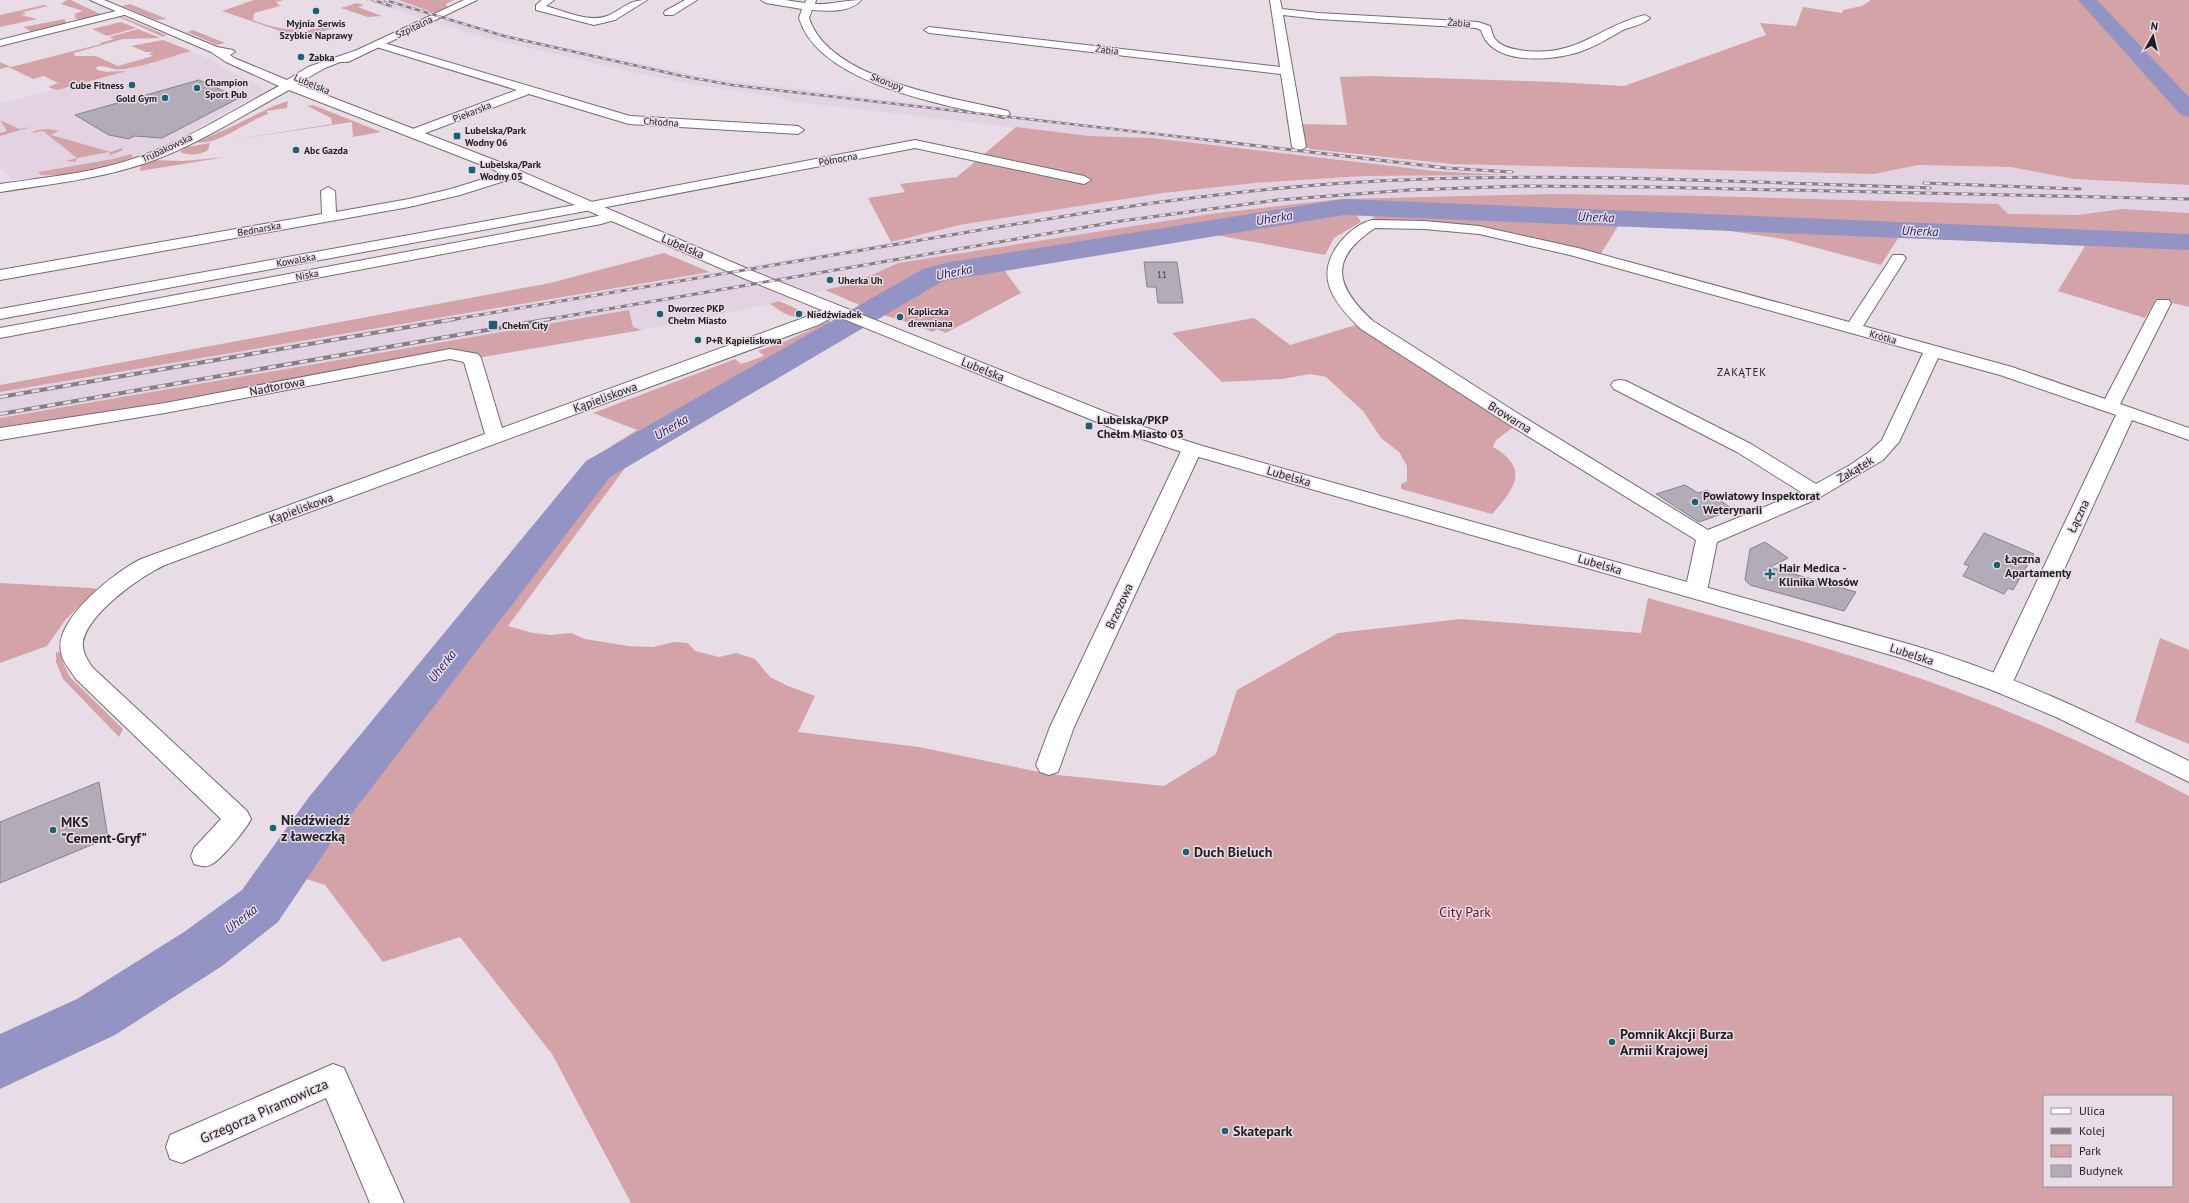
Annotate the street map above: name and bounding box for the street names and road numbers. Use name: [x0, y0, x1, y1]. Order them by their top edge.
street label: Szpitalna: [393, 13, 435, 41]
street label: Żabia: [1447, 16, 1471, 30]
street label: Żabia: [1095, 42, 1119, 58]
street label: Skorupy: [869, 70, 906, 94]
street label: Lubelska: [292, 71, 332, 97]
street label: Piekarska: [451, 98, 493, 126]
street label: Chłodna: [643, 114, 679, 130]
street label: Trubakowska: [139, 130, 195, 165]
street label: Północna: [818, 149, 859, 169]
street label: Bednarska: [236, 219, 282, 239]
street label: Lubelska: [659, 230, 707, 262]
street label: Kowalska: [275, 250, 317, 270]
street label: Niska: [294, 266, 320, 284]
street label: Krótka: [1868, 327, 1898, 347]
street label: Lubelska: [959, 354, 1007, 384]
street label: Nadtorowa: [248, 373, 306, 399]
street label: Kąpieliskowa: [571, 378, 639, 416]
street label: Browarna: [1485, 398, 1535, 436]
street label: Zakątek: [1834, 452, 1876, 486]
street label: Lubelska: [1265, 463, 1313, 489]
street label: Kąpieliskowa: [267, 489, 335, 527]
street label: Łączna: [2064, 497, 2092, 535]
street label: Lubelska: [1576, 551, 1624, 577]
street label: Brzozowa: [1102, 581, 1136, 631]
street label: Lubelska: [1888, 640, 1936, 668]
street label: Grzegorza Piramowicza: [197, 1075, 331, 1147]

